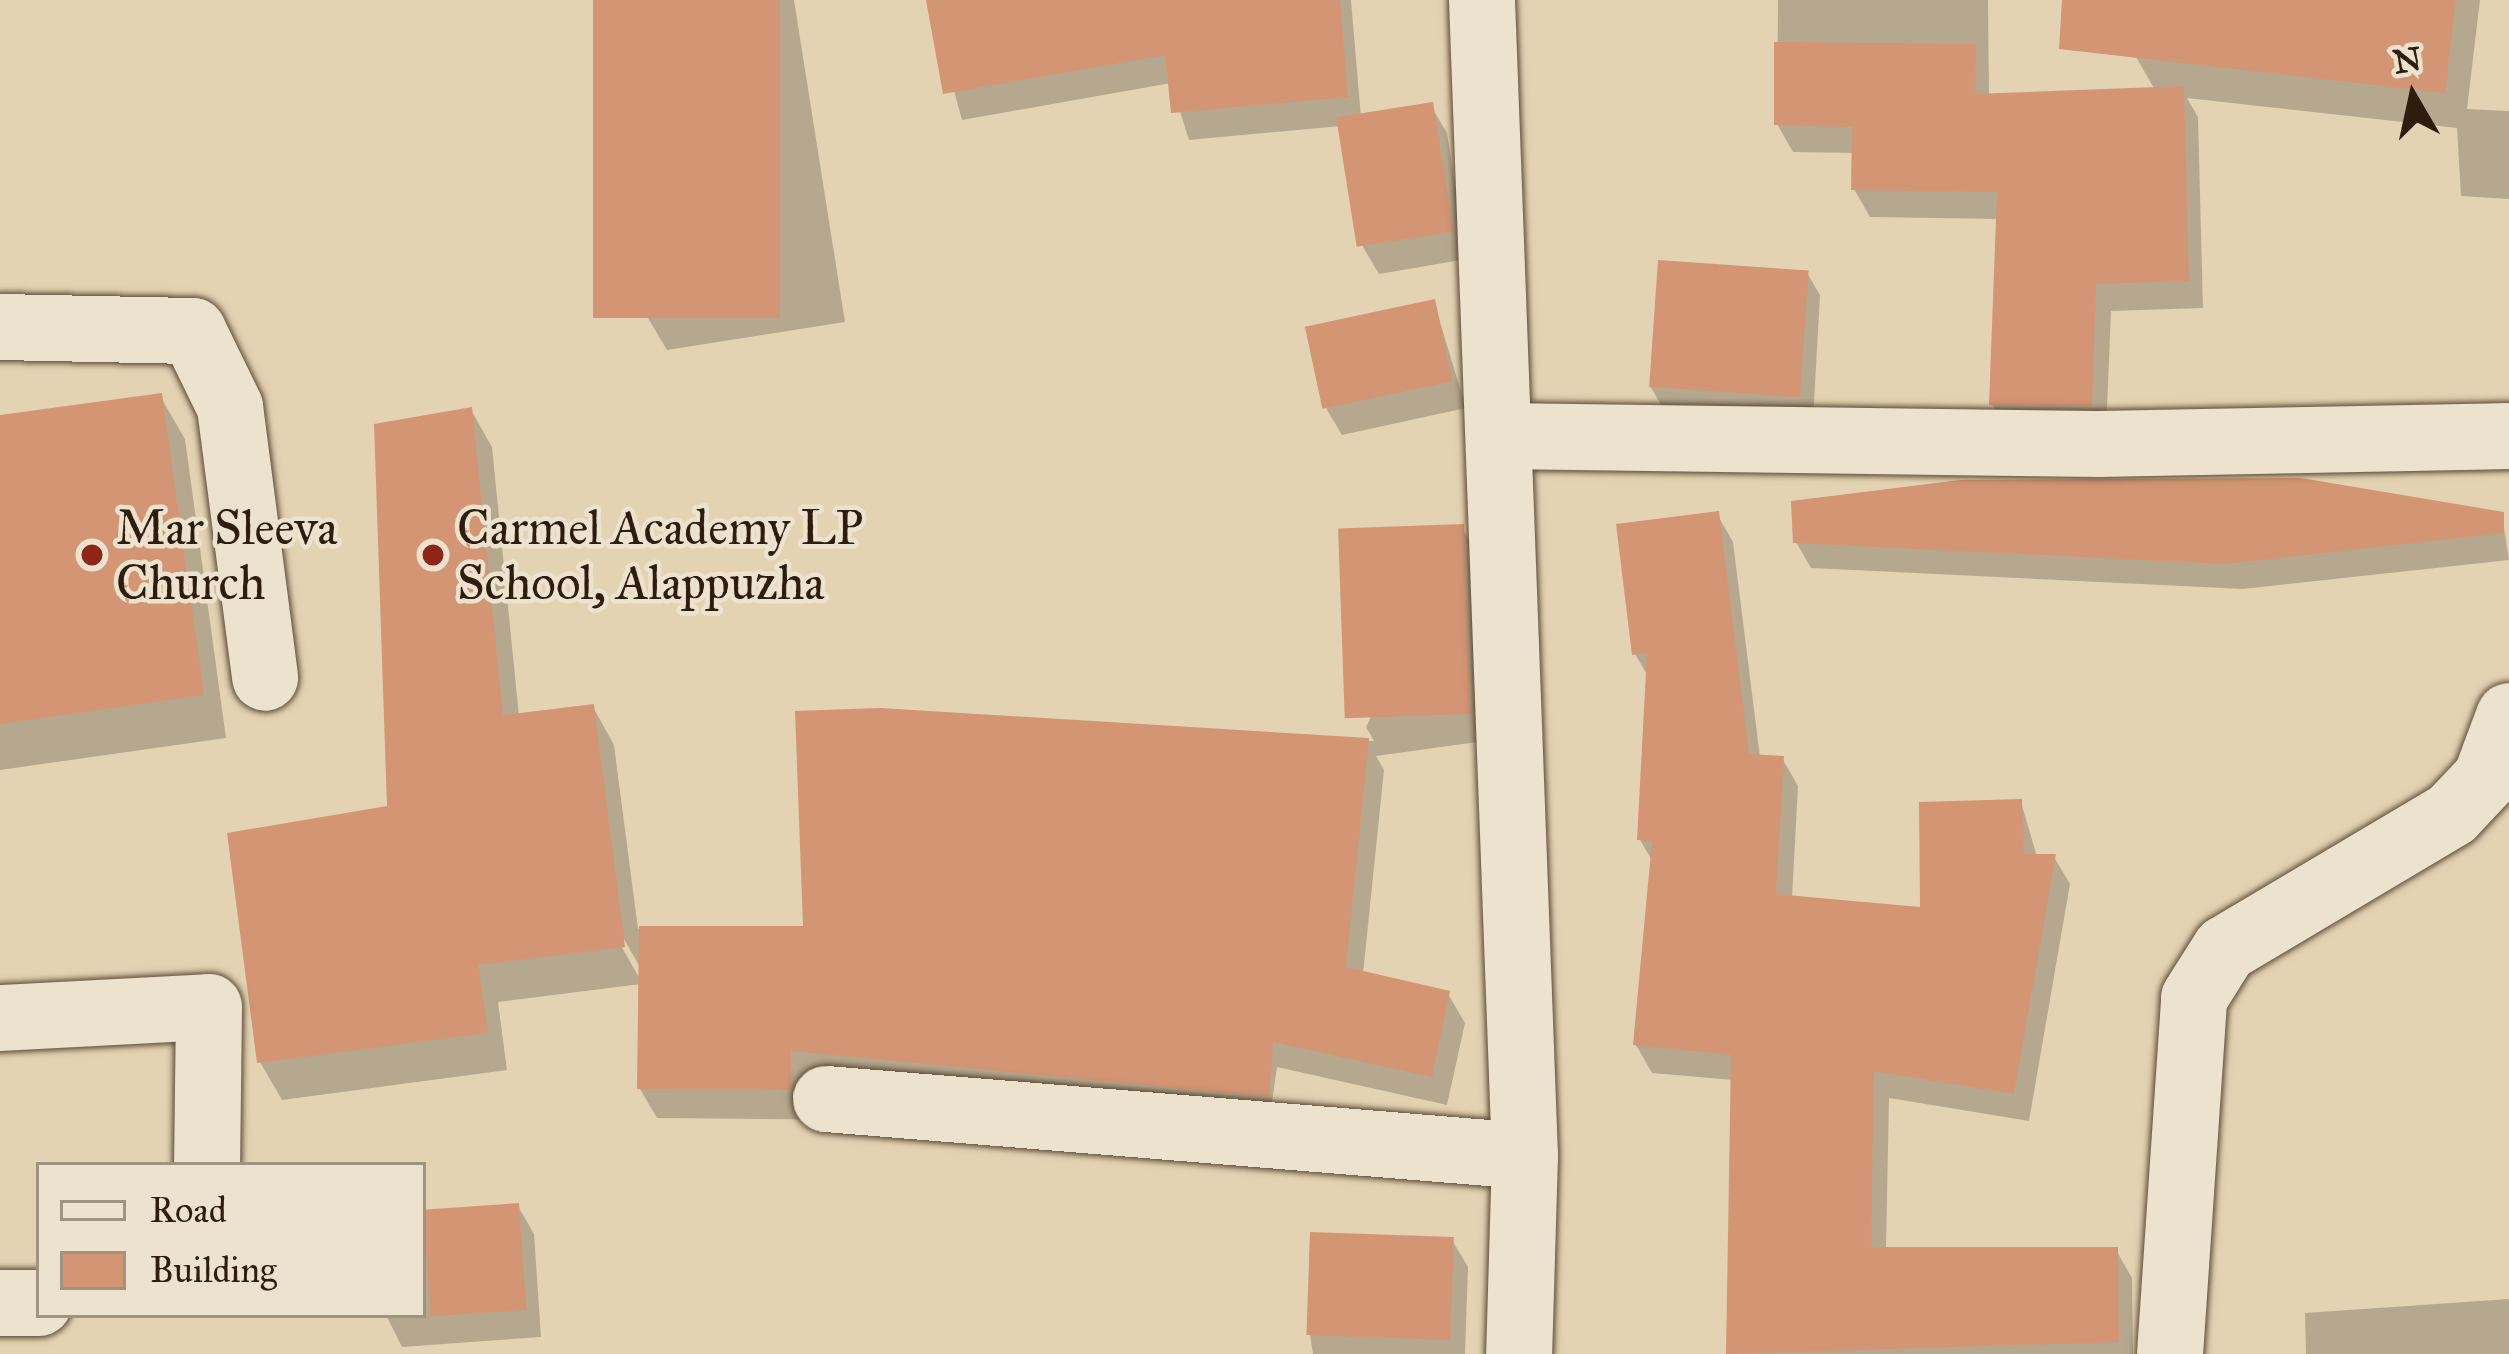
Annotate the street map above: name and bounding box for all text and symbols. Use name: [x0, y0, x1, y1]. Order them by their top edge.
north arrow: [2353, 36, 2473, 156]
text: N: [2390, 38, 2424, 82]
place label: Mar Sleeva Church: [116, 498, 337, 611]
place label: Carmel Academy LP School, Alappuzha: [457, 498, 863, 611]
marker: Mar Sleeva Church: [79, 542, 105, 568]
marker: Carmel Academy LP School, Alappuzha: [420, 542, 446, 568]
legend: [36, 1162, 426, 1318]
text: Road: [150, 1188, 227, 1232]
text: Building: [150, 1248, 277, 1292]

